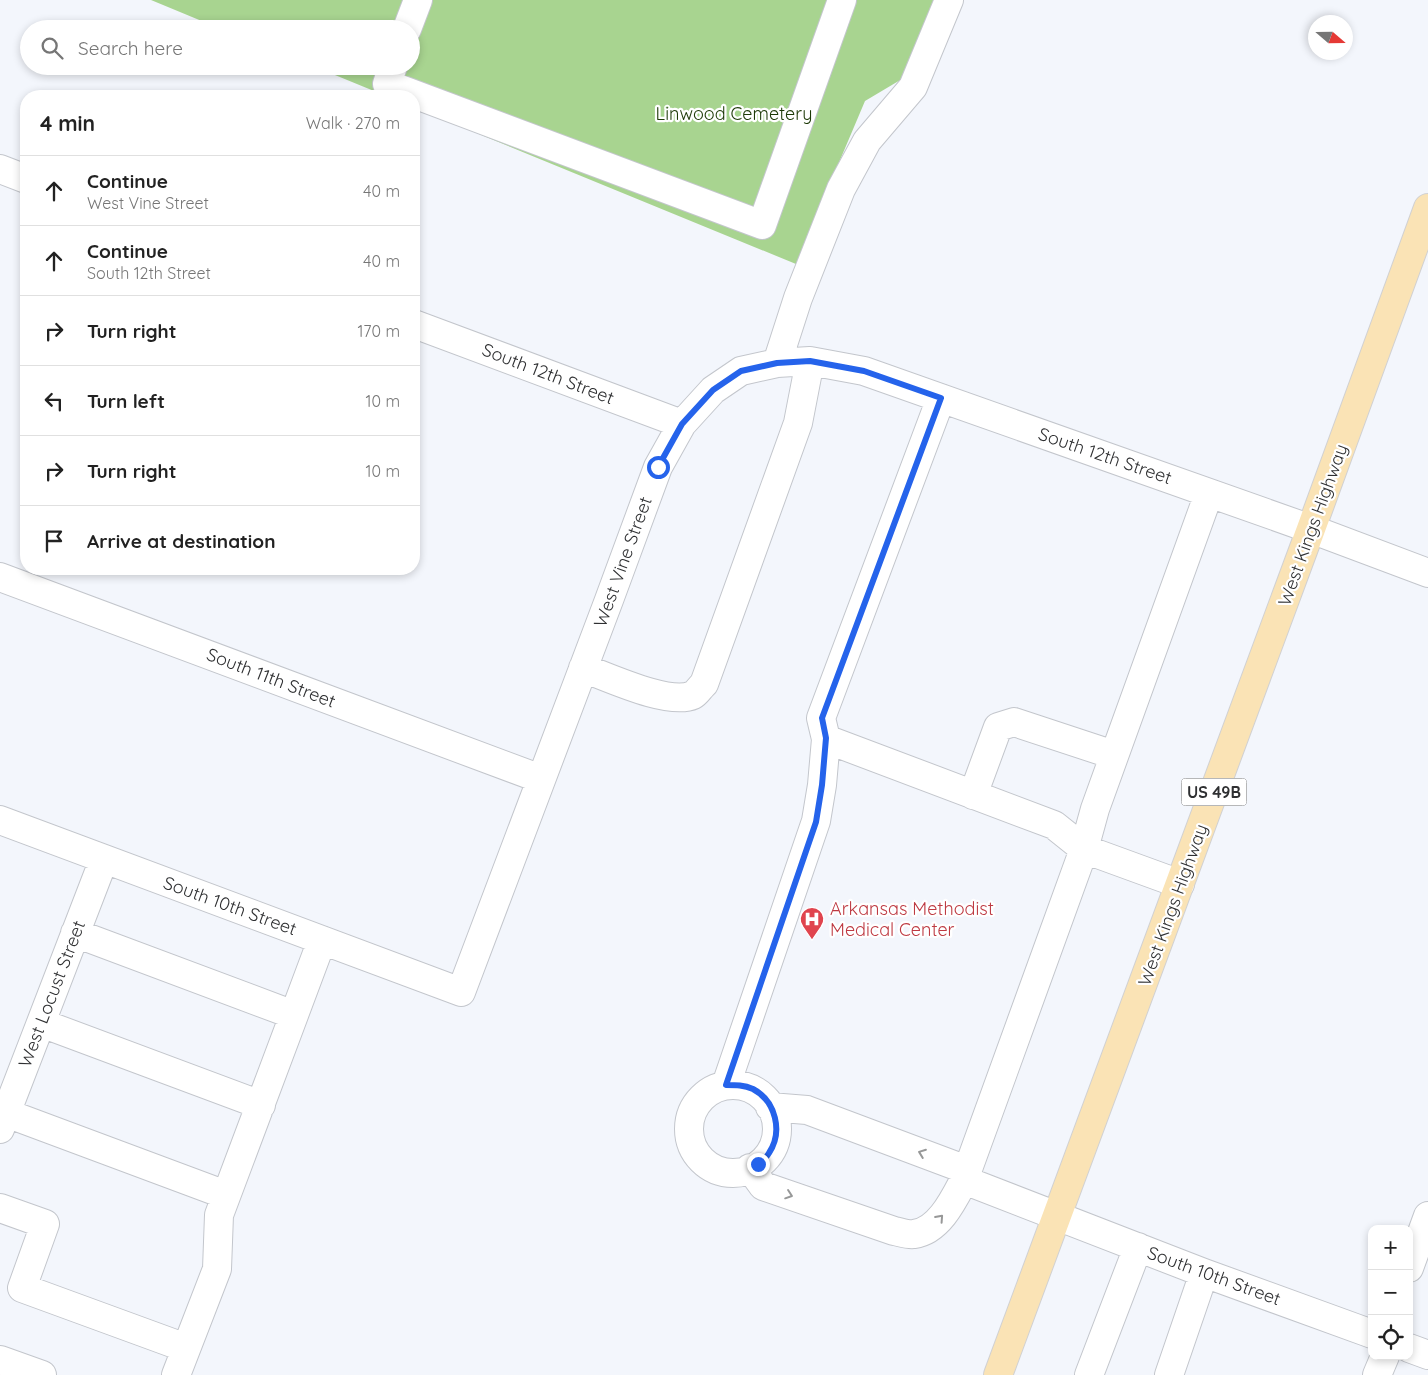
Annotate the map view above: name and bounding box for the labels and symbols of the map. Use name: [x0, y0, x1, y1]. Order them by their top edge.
north arrow: [1308, 15, 1353, 60]
park label: Linwood Cemetery: [656, 102, 812, 125]
street label: South 12th Street: [479, 338, 617, 409]
street label: South 12th Street: [1035, 422, 1175, 489]
street label: West Kings Highway: [1273, 441, 1353, 609]
route start: [647, 456, 670, 479]
street label: West Vine Street: [588, 493, 657, 630]
street label: South 11th Street: [203, 642, 339, 713]
road number: US 49B: [1182, 779, 1246, 806]
street label: West Kings Highway: [1133, 821, 1213, 989]
street label: South 10th Street: [160, 871, 300, 940]
place label: Arkansas Methodist Medical Center: [830, 897, 994, 941]
hospital icon: Arkansas Methodist Medical Center: [799, 906, 825, 940]
street label: West Locust Street: [13, 917, 90, 1070]
one-way arrow: [918, 1149, 927, 1159]
route end: [747, 1153, 770, 1176]
one-way arrow: [784, 1189, 793, 1199]
one-way arrow: [934, 1215, 943, 1224]
street label: South 10th Street: [1144, 1241, 1284, 1310]

